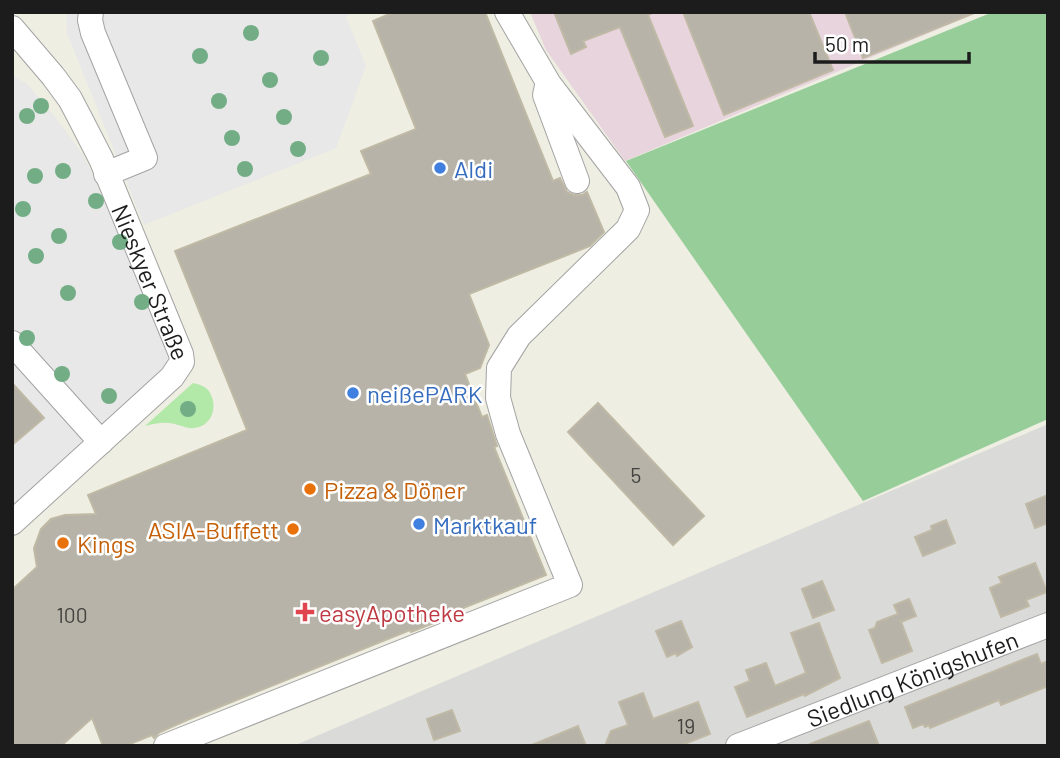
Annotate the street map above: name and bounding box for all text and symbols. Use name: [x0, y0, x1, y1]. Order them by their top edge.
scale bar: [815, 21, 969, 65]
text: 50 m: [825, 31, 869, 56]
place label: Aldi: [454, 154, 493, 183]
marker: Aldi: [432, 160, 448, 176]
street label: Nieskyer Straße: [107, 200, 196, 364]
place label: neißePARK: [367, 379, 483, 408]
marker: neißePARK: [345, 385, 361, 401]
house number: 5: [631, 462, 641, 487]
place label: Pizza & Döner: [324, 475, 466, 504]
marker: Pizza & Döner: [302, 481, 318, 497]
place label: Marktkauf: [433, 510, 537, 539]
place label: ASIA-Buffett: [148, 515, 279, 544]
marker: Marktkauf: [411, 516, 427, 532]
marker: ASIA-Buffett: [285, 521, 301, 537]
place label: Kings: [77, 529, 135, 558]
marker: Kings: [55, 535, 71, 551]
place label: easyApotheke: [319, 598, 465, 627]
house number: 100: [56, 602, 88, 627]
marker: easyApotheke: [297, 604, 313, 620]
street label: Siedlung Königshufen: [802, 624, 1022, 732]
house number: 19: [677, 713, 695, 738]

